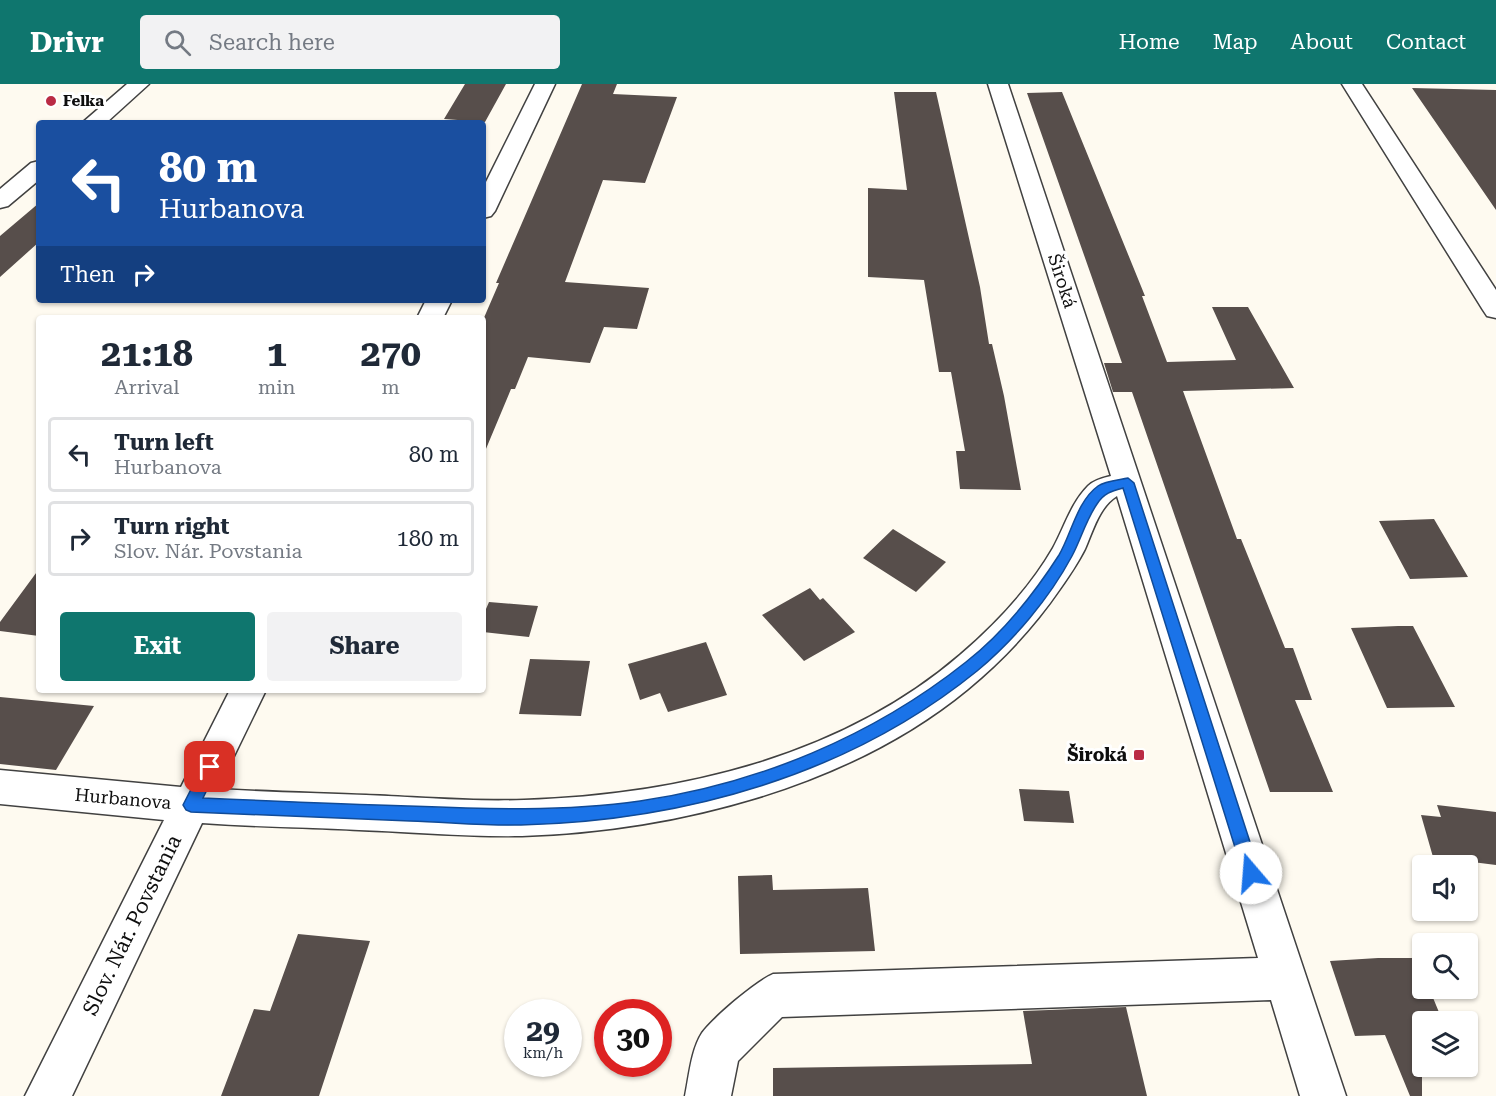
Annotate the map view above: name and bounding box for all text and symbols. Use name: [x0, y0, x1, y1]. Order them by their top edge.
search box: [140, 15, 560, 69]
text: Drivr: [30, 26, 104, 59]
icon: search: [161, 26, 194, 59]
text: Search here: [209, 30, 335, 55]
text: Home: [1119, 30, 1180, 54]
text: Map: [1213, 30, 1258, 54]
text: About: [1291, 30, 1353, 54]
text: Contact: [1386, 30, 1466, 54]
place label: Felka: [63, 92, 104, 110]
marker: Felka: [44, 94, 58, 108]
text: 80 m: [159, 143, 257, 192]
icon: left: [60, 144, 138, 222]
text: Hurbanova: [159, 193, 304, 225]
street label: Široká: [1044, 251, 1081, 311]
icon: right: [127, 258, 160, 291]
text: Then: [60, 262, 115, 287]
text: 21:18: [101, 333, 193, 375]
text: 1: [267, 333, 287, 375]
text: 270: [361, 333, 421, 375]
text: Arrival: [114, 375, 179, 399]
text: min: [258, 375, 295, 399]
text: m: [382, 375, 400, 399]
text: Turn left: [114, 430, 214, 455]
icon: left: [63, 438, 96, 471]
text: 80 m: [409, 442, 459, 467]
text: Hurbanova: [114, 455, 222, 479]
text: Turn right: [114, 514, 229, 539]
icon: right: [63, 522, 96, 555]
text: 180 m: [396, 526, 459, 551]
text: Slov. Nár. Povstania: [114, 539, 302, 563]
button: Exit: [60, 612, 255, 681]
button: Share: [267, 612, 462, 681]
pin: [184, 741, 235, 792]
place label: Široká: [1067, 743, 1127, 765]
marker: Široká: [1132, 748, 1146, 762]
icon: arrive: [193, 750, 226, 783]
street label: Hurbanova: [74, 784, 172, 813]
street label: Slov. Nár. Povstania: [78, 830, 186, 1019]
position arrow: [1219, 841, 1283, 905]
map controls: [1412, 855, 1478, 1077]
button: sound: [1412, 855, 1478, 921]
button: search: [1412, 933, 1478, 999]
speed limit sign: 30: [594, 999, 672, 1077]
button: layers: [1412, 1011, 1478, 1077]
text: 29: [526, 1013, 560, 1048]
text: km/h: [523, 1044, 563, 1062]

